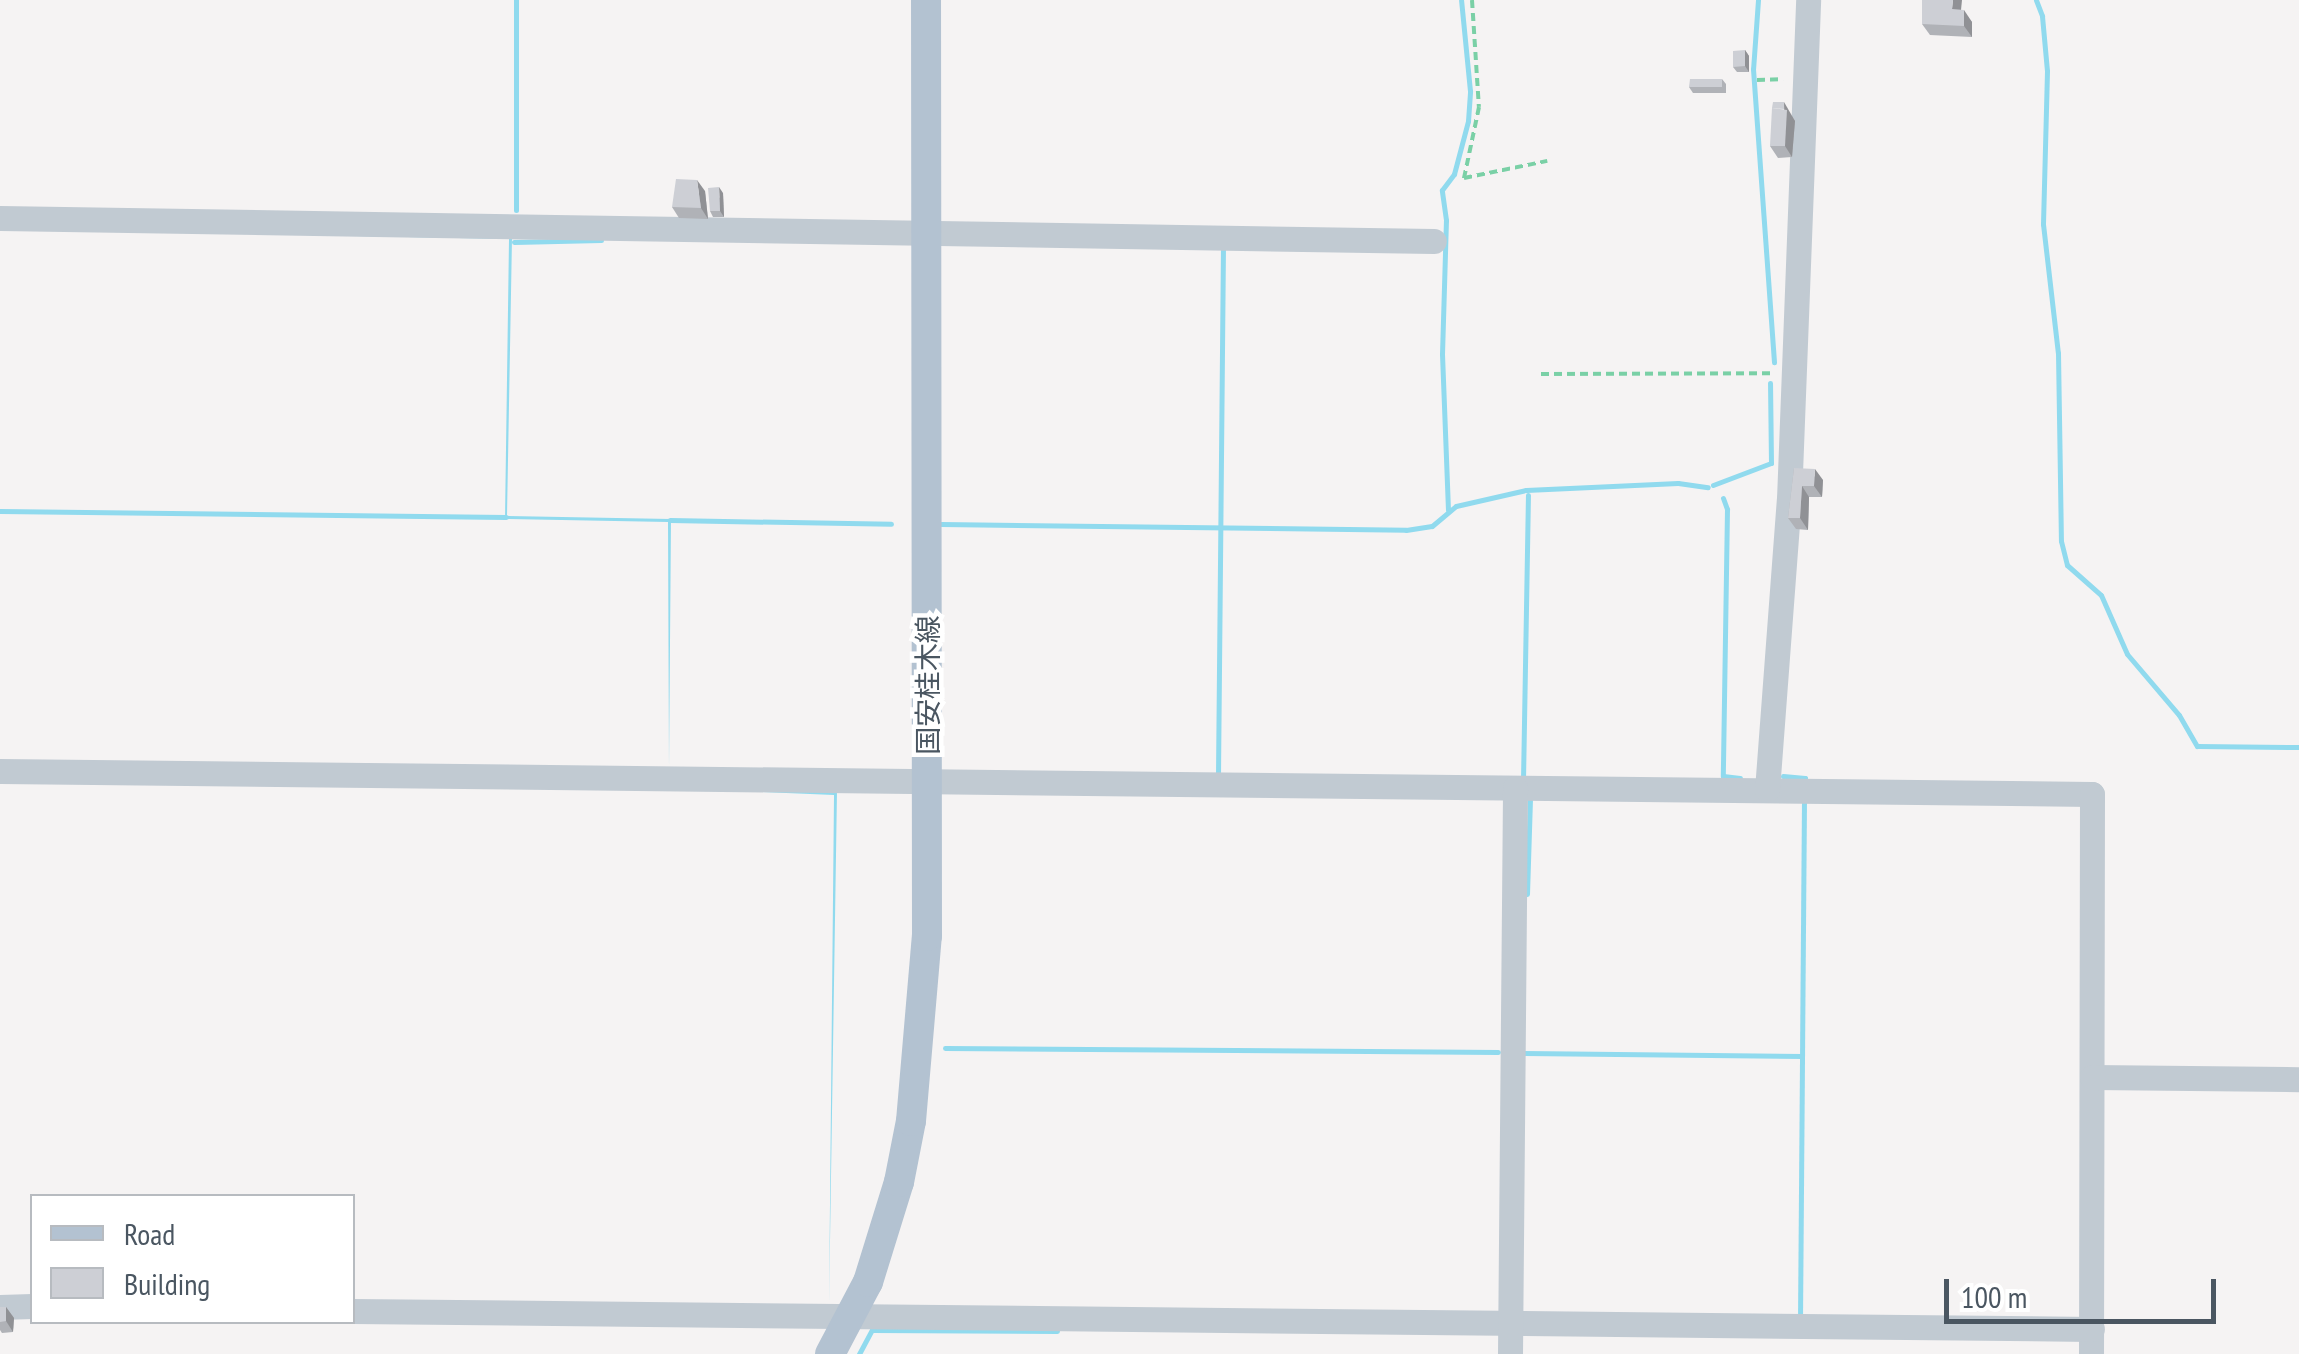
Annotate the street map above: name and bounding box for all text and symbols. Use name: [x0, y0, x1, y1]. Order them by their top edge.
street label: 国安桂木線: [911, 615, 945, 755]
legend: [30, 1194, 355, 1324]
text: Road: [124, 1214, 175, 1253]
scale bar: [1949, 1259, 2222, 1321]
text: Building: [124, 1264, 210, 1303]
text: 100 m: [1961, 1277, 2027, 1316]

